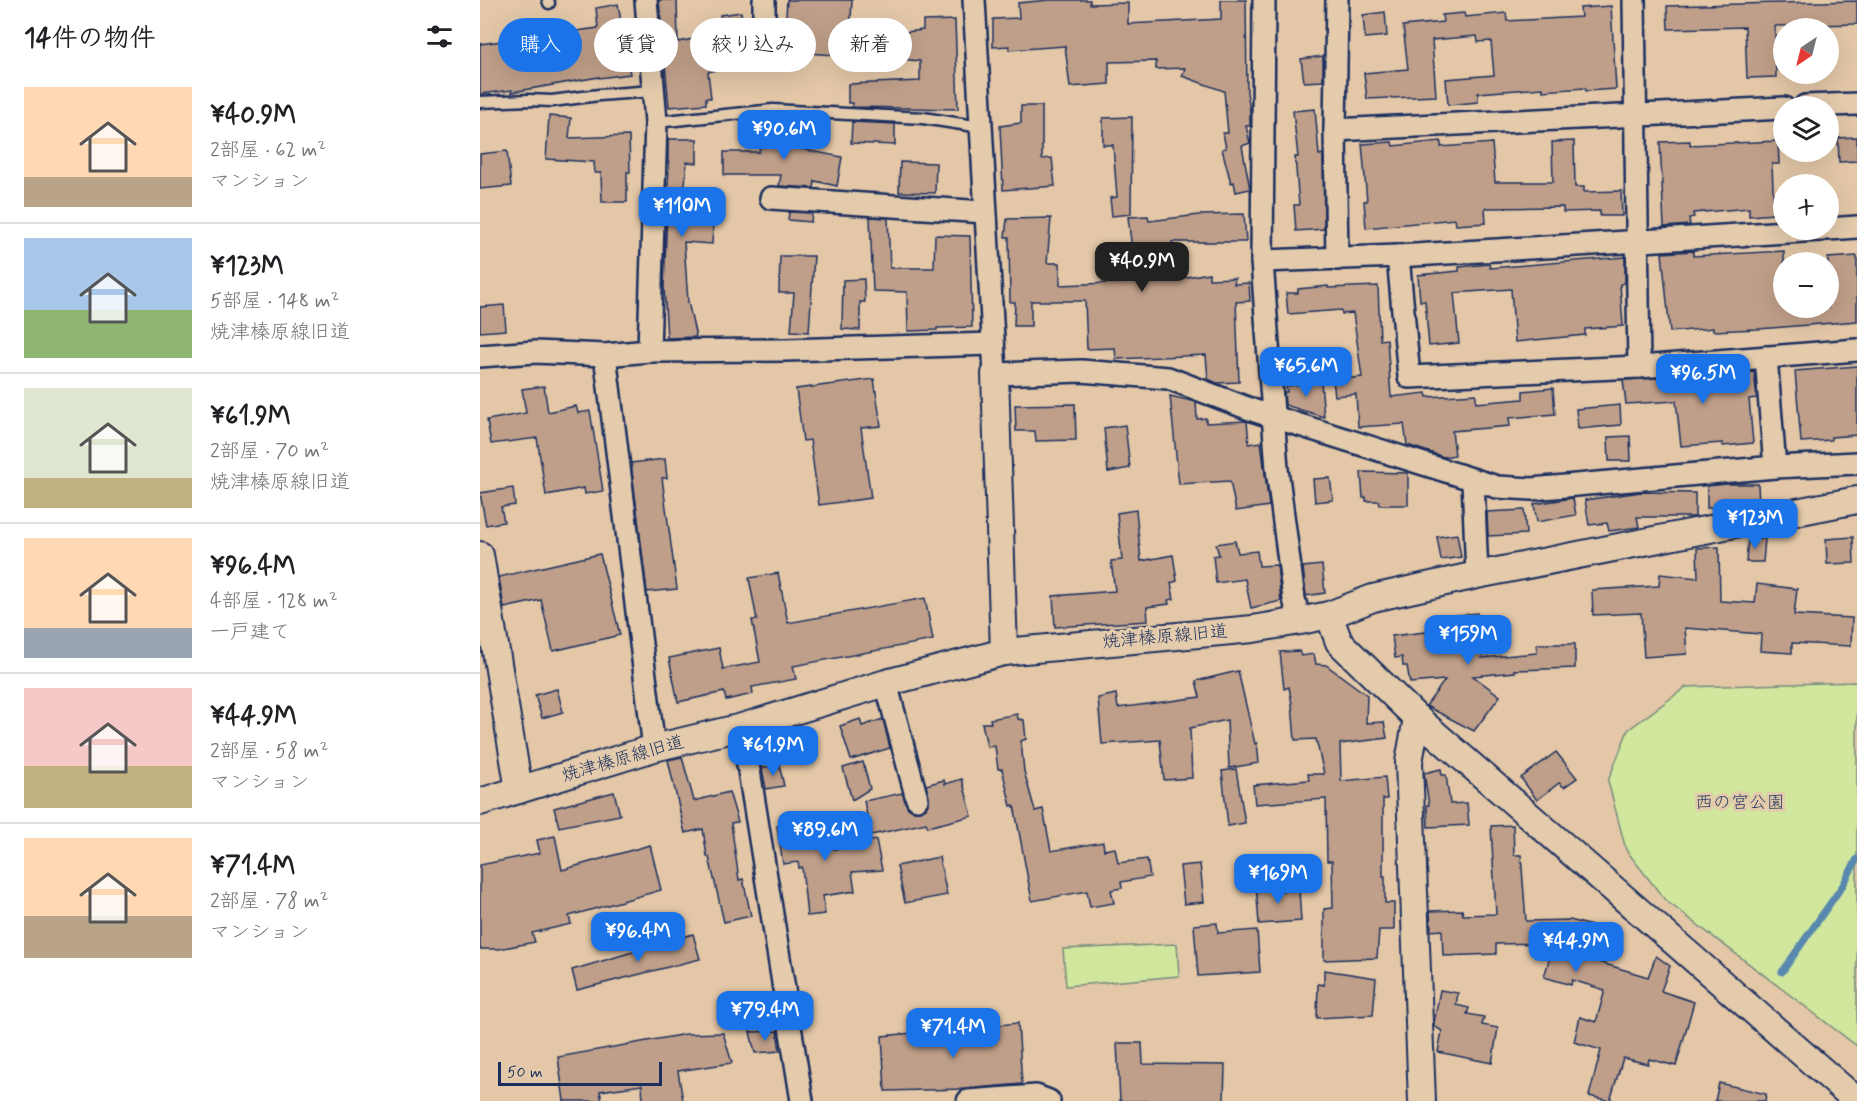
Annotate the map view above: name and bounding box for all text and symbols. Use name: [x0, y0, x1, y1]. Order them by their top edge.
chip: 購入: [498, 18, 582, 72]
chip: 賃貸: [594, 18, 678, 72]
chip: 絞り込み: [690, 18, 816, 72]
chip: 新着: [828, 18, 912, 72]
north arrow: [1773, 18, 1839, 84]
map controls: [1773, 18, 1839, 318]
icon: filters: [423, 20, 456, 53]
text: 14件の物件: [24, 22, 155, 56]
button: layers: [1773, 96, 1839, 162]
text: ¥40.9M: [210, 99, 296, 133]
pin: ¥90.6M: [735, 110, 833, 161]
icon: home: [72, 111, 144, 183]
text: ¥90.6M: [752, 116, 816, 143]
text: 2部屋 · 62 m²: [210, 137, 326, 164]
text: マンション: [210, 168, 309, 195]
button: +: [1773, 174, 1839, 240]
pin: ¥110M: [640, 187, 724, 238]
text: ¥110M: [653, 193, 711, 220]
pin: ¥40.9M: [1093, 242, 1191, 293]
text: ¥40.9M: [1109, 248, 1175, 275]
text: ¥123M: [210, 250, 284, 284]
button: −: [1773, 252, 1839, 318]
icon: home: [72, 262, 144, 334]
text: 5部屋 · 148 m²: [210, 288, 339, 315]
text: 焼津榛原線旧道: [210, 319, 350, 346]
pin: ¥65.6M: [1257, 347, 1355, 398]
text: ¥65.6M: [1274, 353, 1338, 380]
pin: ¥96.5M: [1654, 354, 1752, 405]
text: ¥96.5M: [1670, 360, 1736, 387]
text: ¥61.9M: [210, 400, 290, 434]
icon: home: [72, 412, 144, 484]
text: 2部屋 · 70 m²: [210, 438, 329, 465]
text: 焼津榛原線旧道: [210, 469, 350, 496]
pin: ¥123M: [1713, 499, 1797, 550]
text: ¥123M: [1727, 505, 1783, 532]
text: ¥96.4M: [210, 550, 296, 584]
icon: home: [72, 562, 144, 634]
text: 4部屋 · 128 m²: [210, 588, 338, 615]
pin: ¥159M: [1426, 615, 1510, 666]
text: 一戸建て: [210, 619, 290, 646]
street label: 焼津榛原線旧道: [1101, 620, 1229, 654]
text: ¥159M: [1438, 621, 1498, 648]
text: ¥44.9M: [210, 700, 297, 734]
icon: home: [72, 712, 144, 784]
pin: ¥61.9M: [724, 726, 822, 777]
street label: 焼津榛原線旧道: [559, 730, 687, 788]
text: ¥61.9M: [742, 732, 804, 759]
text: 2部屋 · 58 m²: [210, 738, 328, 765]
text: マンション: [210, 769, 309, 796]
park label: 西の宮公園: [1695, 791, 1785, 815]
pin: ¥89.6M: [776, 811, 874, 862]
text: ¥89.6M: [792, 817, 858, 844]
text: ¥71.4M: [210, 850, 295, 884]
pin: ¥169M: [1236, 854, 1320, 905]
text: ¥169M: [1248, 860, 1308, 887]
icon: home: [72, 862, 144, 934]
text: 2部屋 · 78 m²: [210, 888, 328, 915]
pin: ¥96.4M: [589, 912, 687, 963]
text: ¥96.4M: [605, 918, 671, 945]
text: マンション: [210, 919, 309, 946]
pin: ¥44.9M: [1527, 922, 1625, 973]
text: ¥44.9M: [1543, 928, 1609, 955]
pin: ¥79.4M: [716, 991, 814, 1042]
text: ¥79.4M: [731, 997, 799, 1024]
pin: ¥71.4M: [904, 1008, 1002, 1059]
text: ¥71.4M: [920, 1014, 986, 1041]
scale bar: [498, 1059, 662, 1086]
text: 50 m: [507, 1062, 543, 1083]

